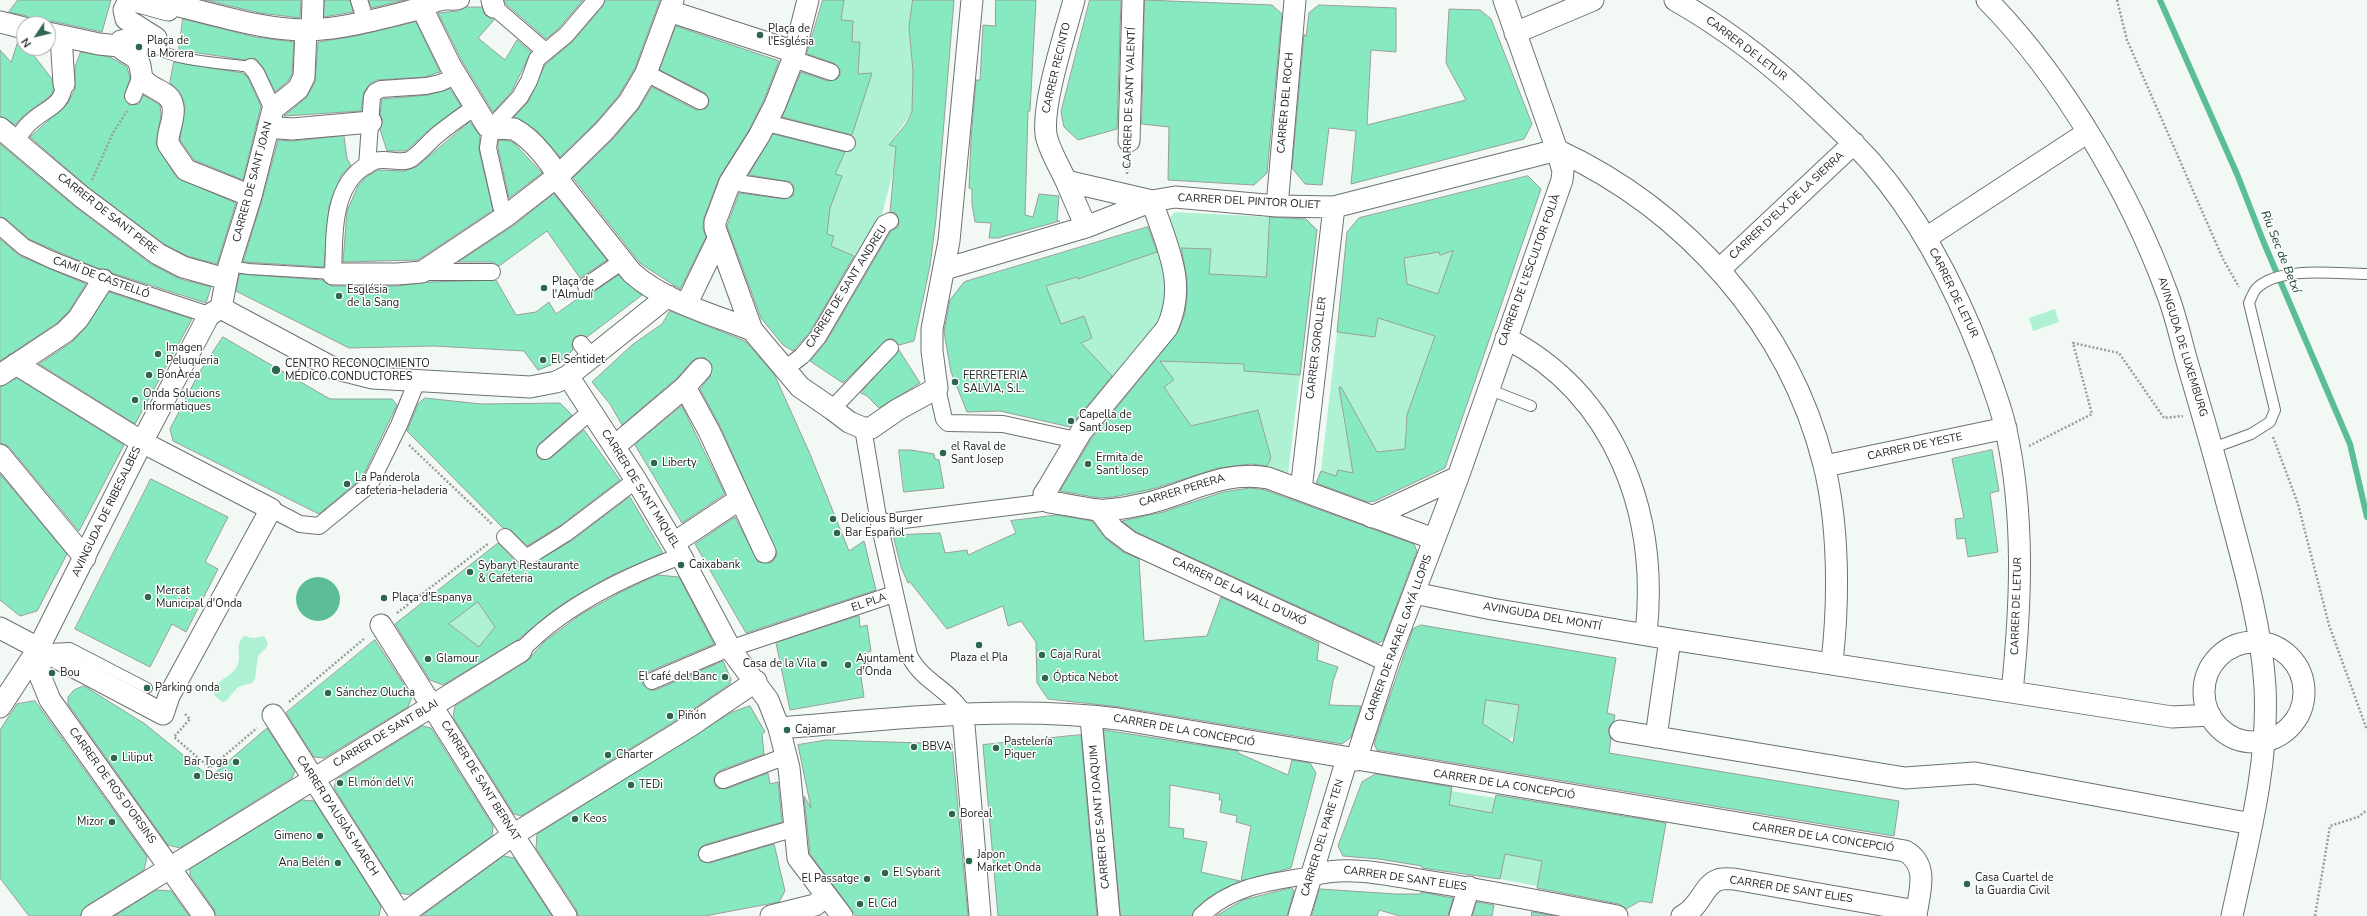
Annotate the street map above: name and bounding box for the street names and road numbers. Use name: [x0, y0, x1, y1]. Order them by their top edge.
street label: CARRER DE LETUR: [1703, 14, 1789, 84]
street label: CARRER RECINTO: [1040, 21, 1074, 115]
street label: CARRER DE SANT VALENTÍ: [1121, 27, 1139, 169]
street label: CARRER DEL ROCH: [1275, 52, 1297, 154]
street label: CARRER DE SANT JOAN: [231, 120, 275, 244]
street label: CARRER D'ELX DE LA SIERRA: [1727, 149, 1847, 263]
street label: CARRER DE SANT PERE: [54, 171, 160, 257]
street label: CARRER DEL PINTOR OLIET: [1177, 192, 1321, 212]
street label: CARRER DE L'ESCULTOR FOLIÀ: [1496, 192, 1564, 348]
street label: CARRER DE SANT ANDREU: [804, 223, 890, 351]
street label: CARRER DE LETUR: [1926, 246, 1980, 340]
street label: CAMÍ DE CASTELLÓ: [51, 254, 151, 302]
street label: AVINGUDA DE LUXEMBURG: [2154, 275, 2210, 419]
street label: CARRER SOROLLER: [1304, 296, 1330, 400]
street label: CARRER DE SANT MIQUEL: [598, 427, 682, 551]
street label: CARRER DE YESTE: [1866, 430, 1964, 464]
street label: AVINGUDA DE RIBESALBES: [70, 445, 144, 579]
street label: CARRER PERERA: [1138, 472, 1226, 510]
street label: CARRER DE RAFAEL GAYÁ LLOPIS: [1363, 553, 1435, 723]
street label: CARRER DE LA VALL D'UIXÓ: [1170, 555, 1308, 629]
street label: CARRER DE LETUR: [2009, 557, 2025, 655]
street label: EL PLA: [850, 591, 888, 615]
street label: AVINGUDA DEL MONTÍ: [1482, 600, 1602, 634]
street label: CARRER DE SANT BLAI: [331, 697, 441, 771]
street label: CARRER DE LA CONCEPCIÓ: [1112, 712, 1256, 750]
street label: CARRER DE SANT BERNAT: [437, 718, 523, 844]
street label: CARRER DE ROS D'ORSINS: [65, 725, 159, 847]
street label: CARRER DE SANT JOAQUIM: [1087, 744, 1113, 890]
street label: CARRER D'AUSIÀS MARCH: [293, 753, 381, 879]
street label: CARRER DE LA CONCEPCIÓ: [1432, 767, 1576, 803]
street label: CARRER DEL PARE TEN: [1299, 778, 1347, 898]
street label: CARRER DE LA CONCEPCIÓ: [1751, 820, 1895, 856]
street label: CARRER DE SANT ELIES: [1342, 864, 1468, 894]
street label: CARRER DE SANT ELIES: [1728, 874, 1854, 906]

